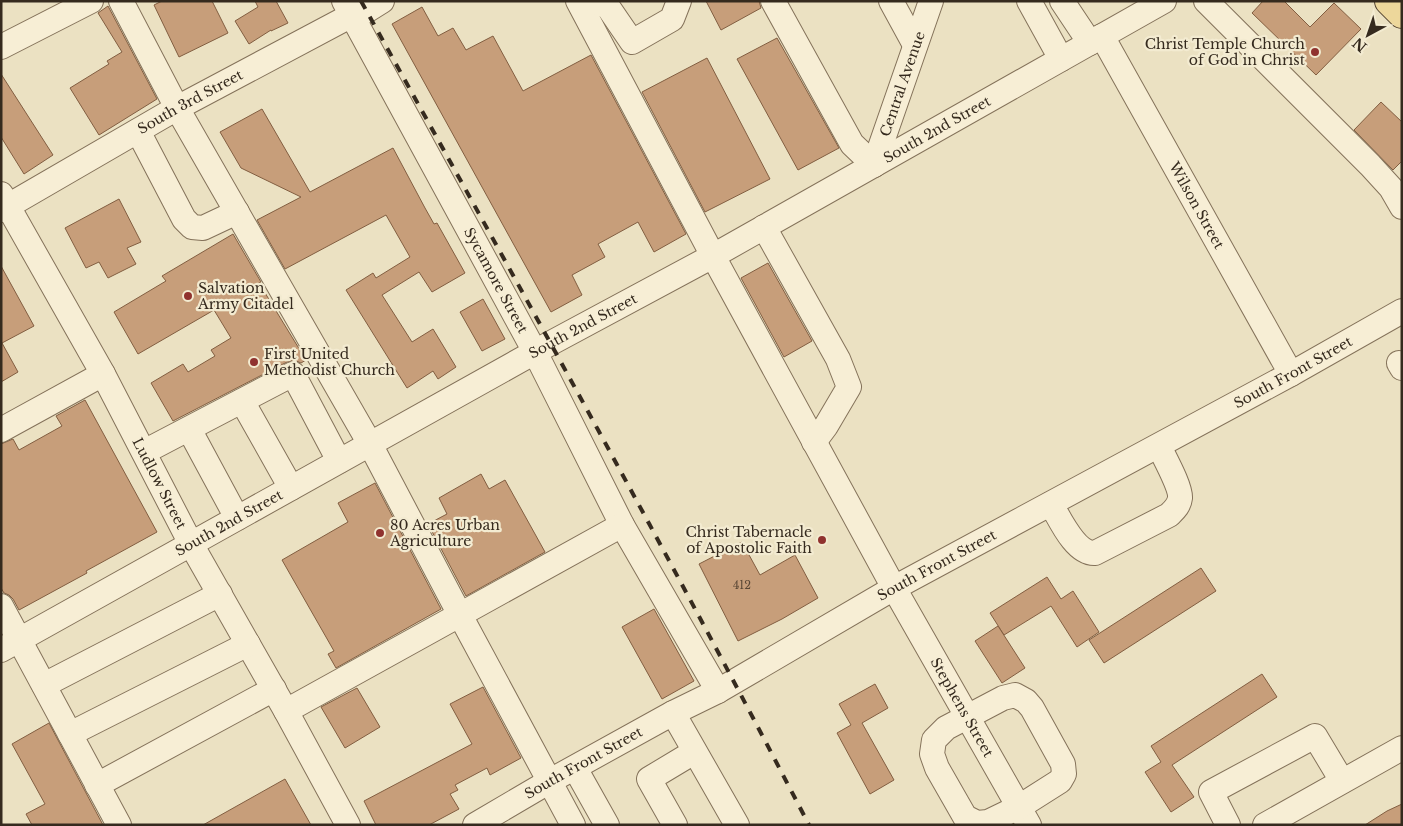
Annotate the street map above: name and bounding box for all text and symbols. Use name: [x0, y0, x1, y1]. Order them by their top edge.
north arrow: [1343, 10, 1393, 60]
street label: Central Avenue: [876, 29, 929, 139]
text: N: [1349, 34, 1370, 56]
place label: Christ Temple Church of God in Christ: [1145, 35, 1306, 69]
marker: Christ Temple Church of God in Christ: [1309, 46, 1321, 58]
street label: South 3rd Street: [134, 65, 247, 138]
street label: South 2nd Street: [880, 92, 994, 167]
street label: Wilson Street: [1165, 158, 1229, 253]
street label: Sycamore Street: [460, 224, 532, 337]
place label: Salvation Army Citadel: [197, 279, 294, 313]
street label: South 2nd Street: [526, 289, 641, 363]
marker: Salvation Army Citadel: [182, 290, 194, 302]
street label: South Front Street: [1231, 332, 1356, 412]
place label: First United Methodist Church: [264, 345, 395, 379]
marker: First United Methodist Church: [248, 356, 260, 368]
street label: Ludlow Street: [129, 435, 191, 533]
street label: South 2nd Street: [172, 485, 286, 560]
place label: 80 Acres Urban Agriculture: [389, 516, 500, 550]
place label: Christ Tabernacle of Apostolic Faith: [686, 523, 812, 557]
street label: South Front Street: [874, 525, 1000, 605]
marker: 80 Acres Urban Agriculture: [374, 527, 386, 539]
marker: Christ Tabernacle of Apostolic Faith: [816, 534, 828, 546]
house number: 412: [733, 578, 751, 592]
street label: Stephens Street: [927, 654, 998, 761]
street label: South Front Street: [521, 722, 646, 803]

